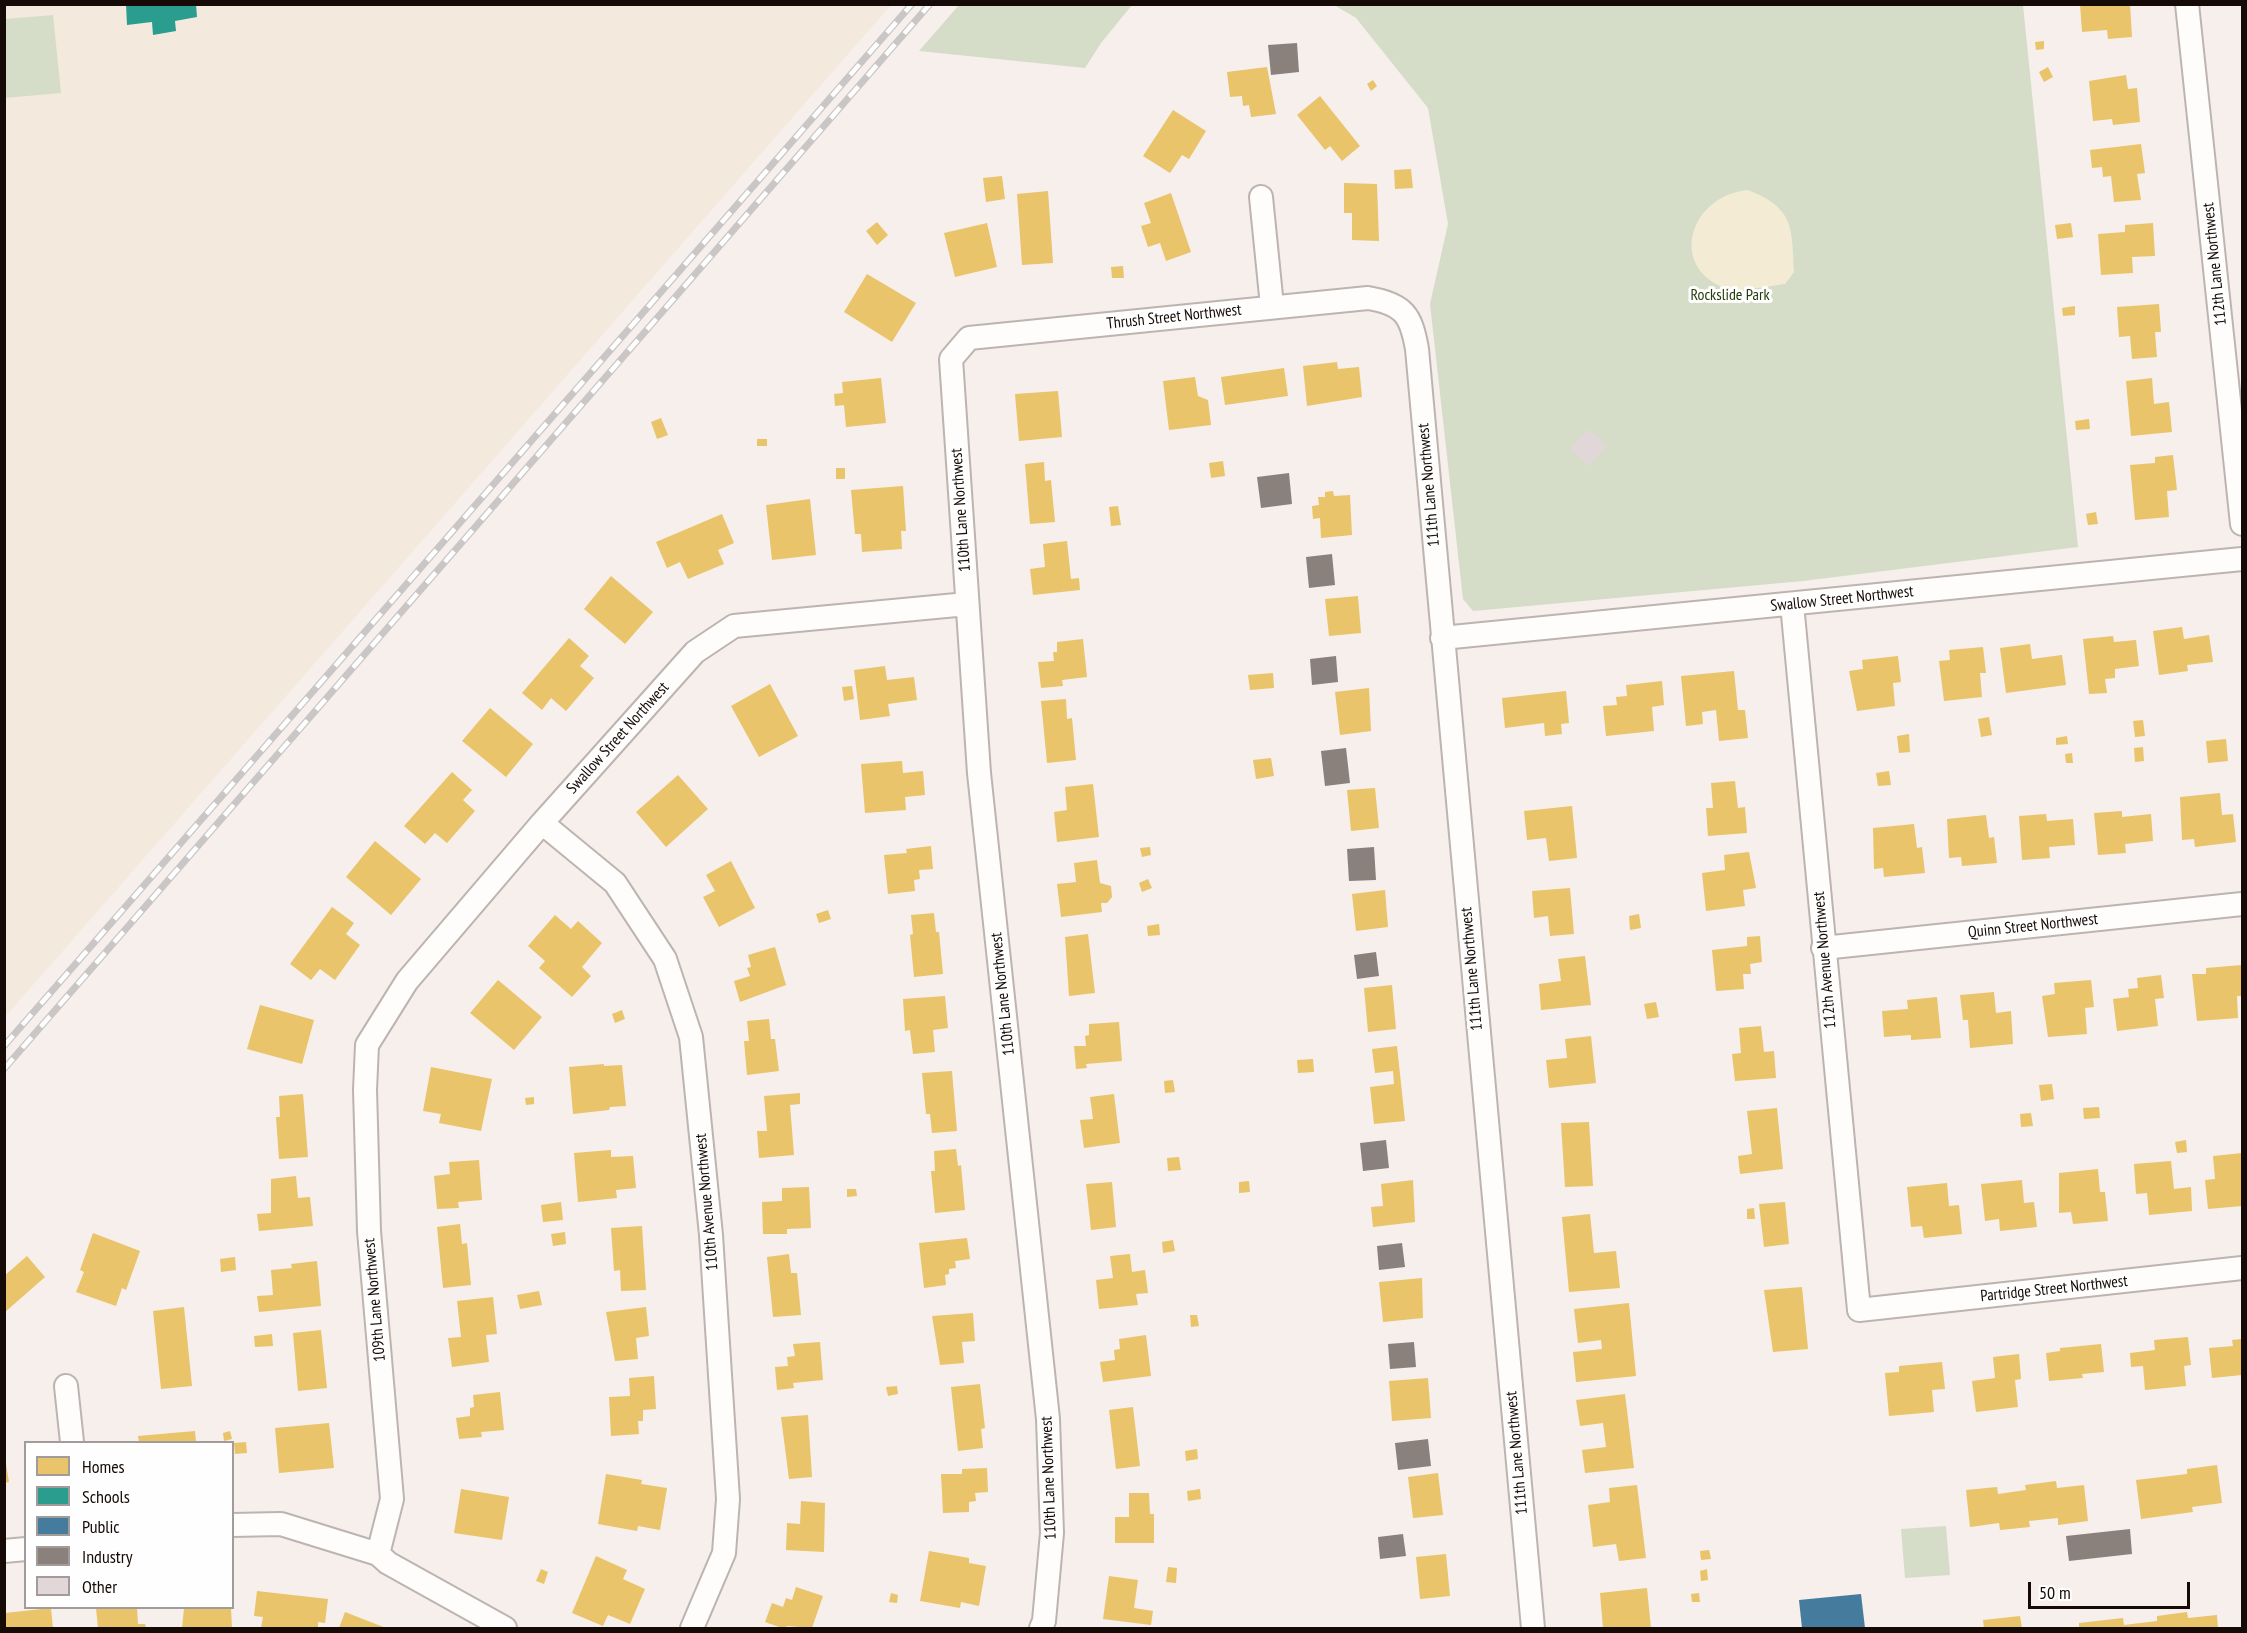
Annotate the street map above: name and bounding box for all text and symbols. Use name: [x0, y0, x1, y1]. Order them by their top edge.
street label: 112th Lane Northwest: [2199, 201, 2231, 327]
park label: Rockslide Park: [1690, 285, 1770, 305]
street label: Thrush Street Northwest: [1106, 300, 1242, 334]
street label: 111th Lane Northwest: [1414, 423, 1444, 547]
street label: 110th Lane Northwest: [947, 448, 975, 572]
street label: Swallow Street Northwest: [1770, 582, 1914, 616]
street label: Swallow Street Northwest: [563, 678, 673, 798]
street label: 112th Avenue Northwest: [1809, 891, 1841, 1029]
street label: 111th Lane Northwest: [1457, 907, 1487, 1031]
street label: Quinn Street Northwest: [1967, 910, 2099, 942]
street label: 110th Lane Northwest: [987, 931, 1019, 1057]
street label: 110th Avenue Northwest: [691, 1133, 723, 1271]
street label: 109th Lane Northwest: [360, 1238, 390, 1362]
street label: Partridge Street Northwest: [1979, 1272, 2129, 1306]
street label: 111th Lane Northwest: [1502, 1391, 1532, 1515]
street label: 110th Lane Northwest: [1037, 1416, 1061, 1540]
legend: [24, 1441, 234, 1609]
text: Homes: [82, 1455, 125, 1478]
text: Schools: [82, 1485, 130, 1508]
text: Public: [82, 1515, 120, 1538]
text: Industry: [82, 1545, 132, 1568]
scale bar: [2031, 1570, 2193, 1608]
text: Other: [82, 1575, 117, 1598]
text: 50 m: [2039, 1581, 2071, 1604]

